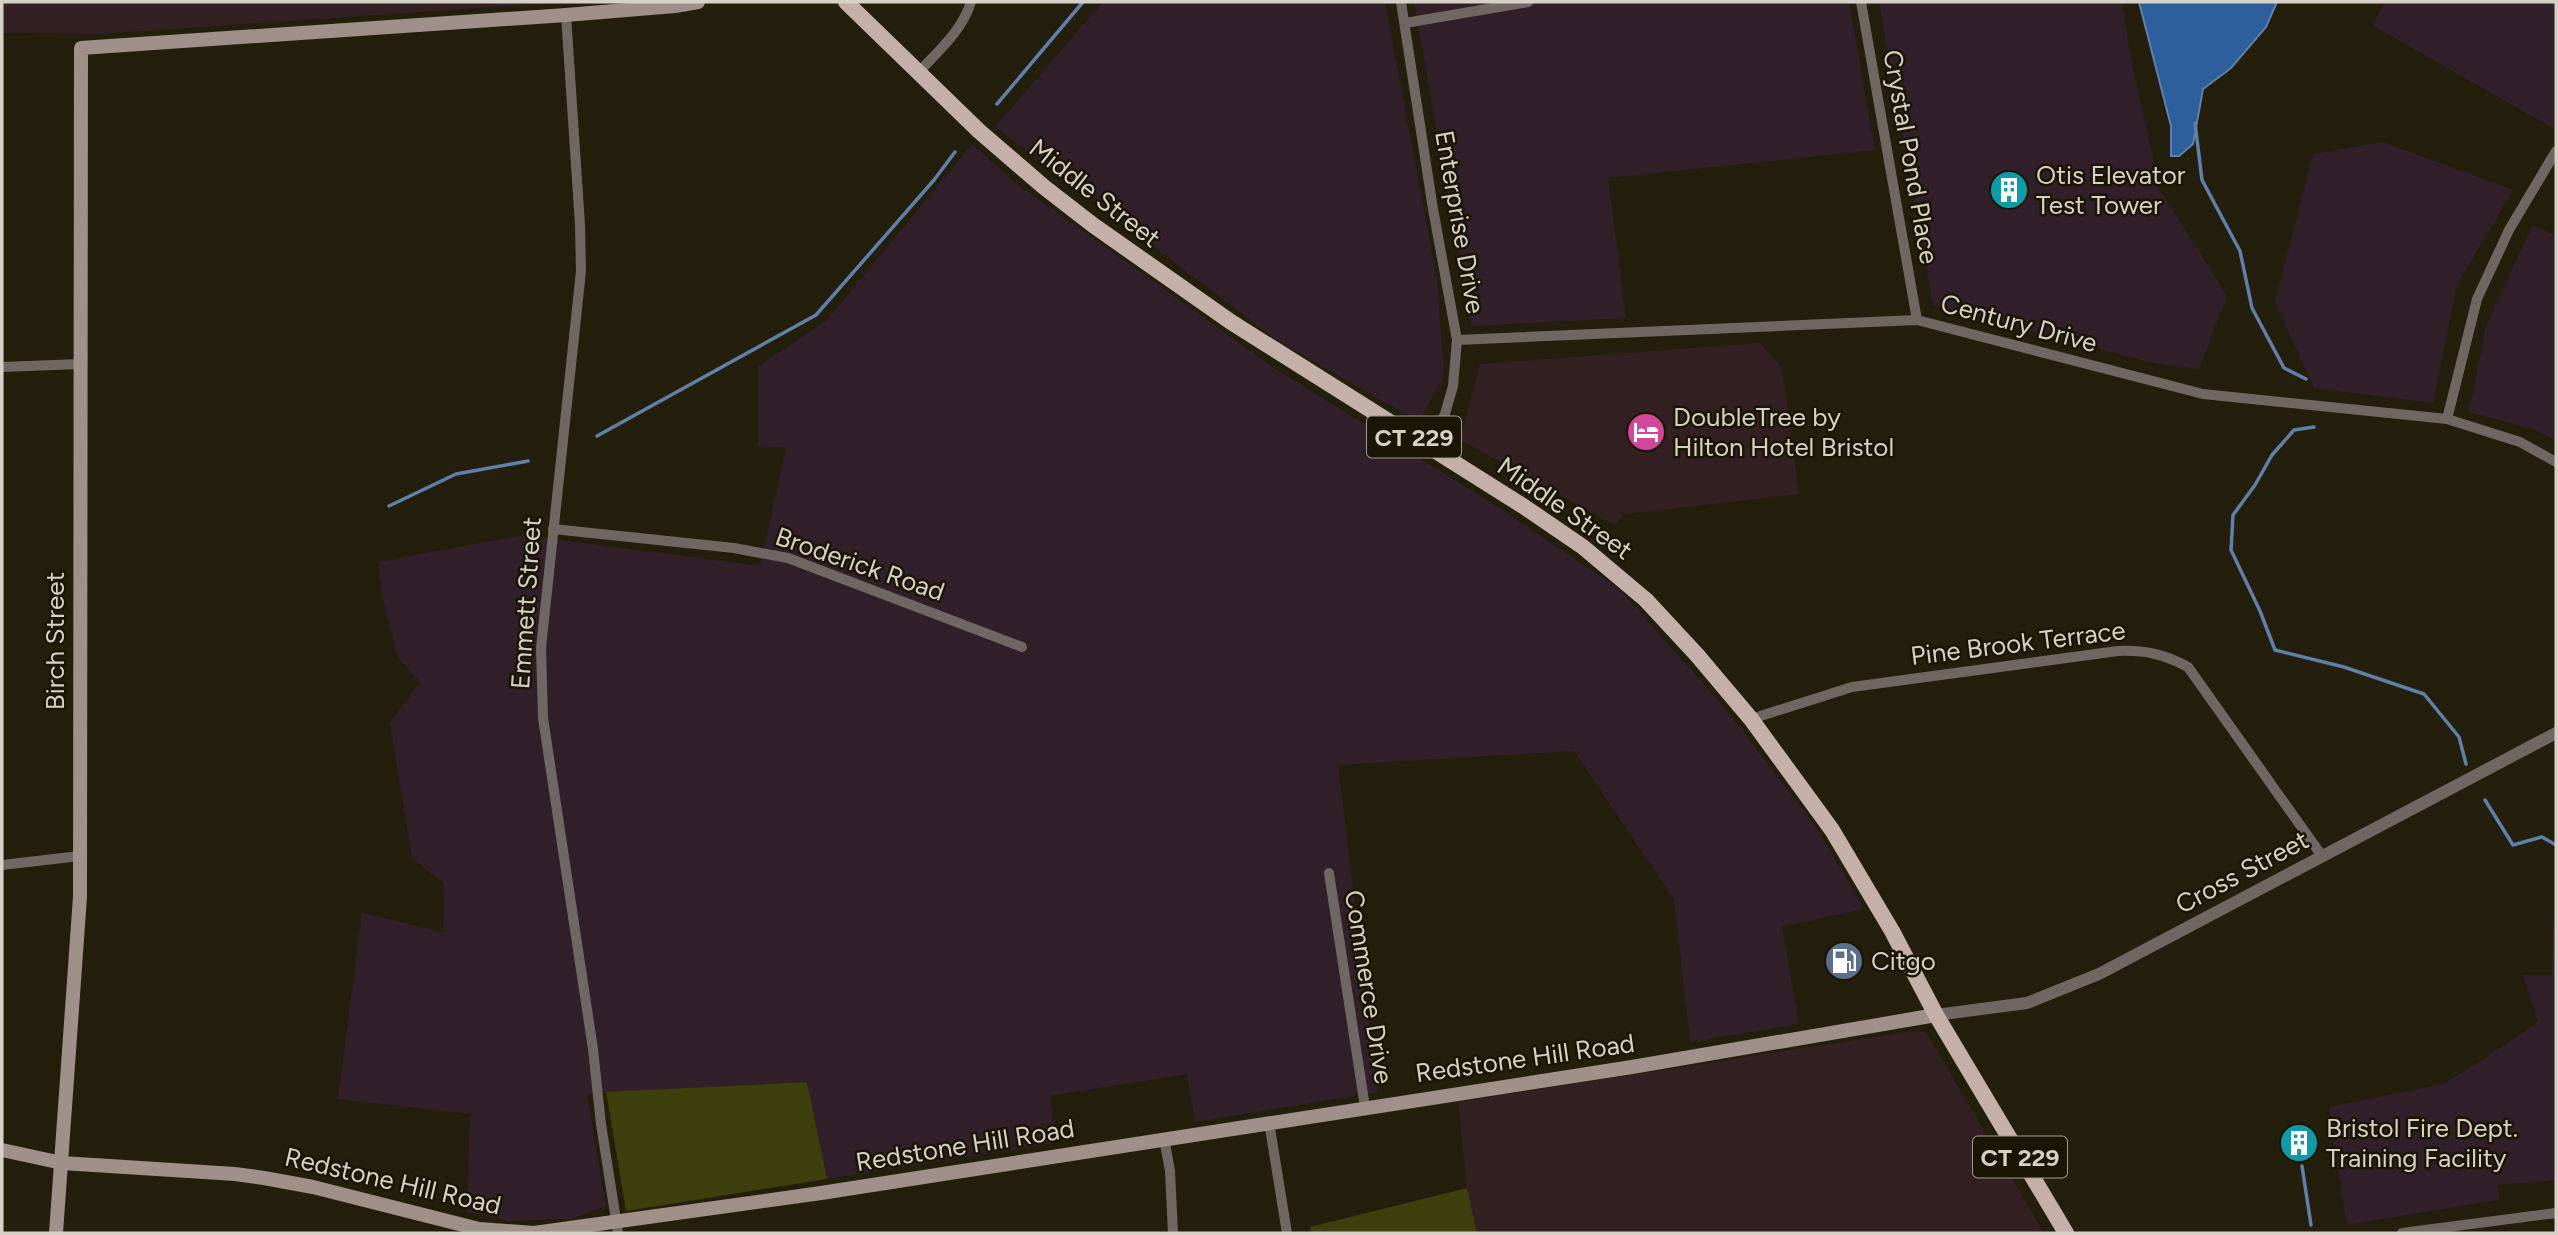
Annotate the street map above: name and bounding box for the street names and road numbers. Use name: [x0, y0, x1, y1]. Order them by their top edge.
street label: Crystal Pond Place: [1876, 47, 1946, 267]
street label: Enterprise Drive: [1428, 128, 1492, 316]
street label: Middle Street: [1023, 132, 1167, 254]
street label: Century Drive: [1937, 287, 2101, 359]
road number: CT 229: [1367, 416, 1461, 458]
street label: Middle Street: [1491, 450, 1639, 566]
street label: Emmett Street: [504, 516, 548, 690]
street label: Broderick Road: [771, 520, 949, 608]
street label: Birch Street: [39, 572, 71, 710]
street label: Pine Brook Terrace: [1909, 614, 2127, 672]
street label: Cross Street: [2170, 824, 2314, 920]
street label: Commerce Drive: [1338, 888, 1400, 1086]
street label: Redstone Hill Road: [1413, 1027, 1637, 1089]
street label: Redstone Hill Road: [853, 1112, 1077, 1178]
road number: CT 229: [1973, 1136, 2067, 1177]
street label: Redstone Hill Road: [282, 1141, 504, 1221]

